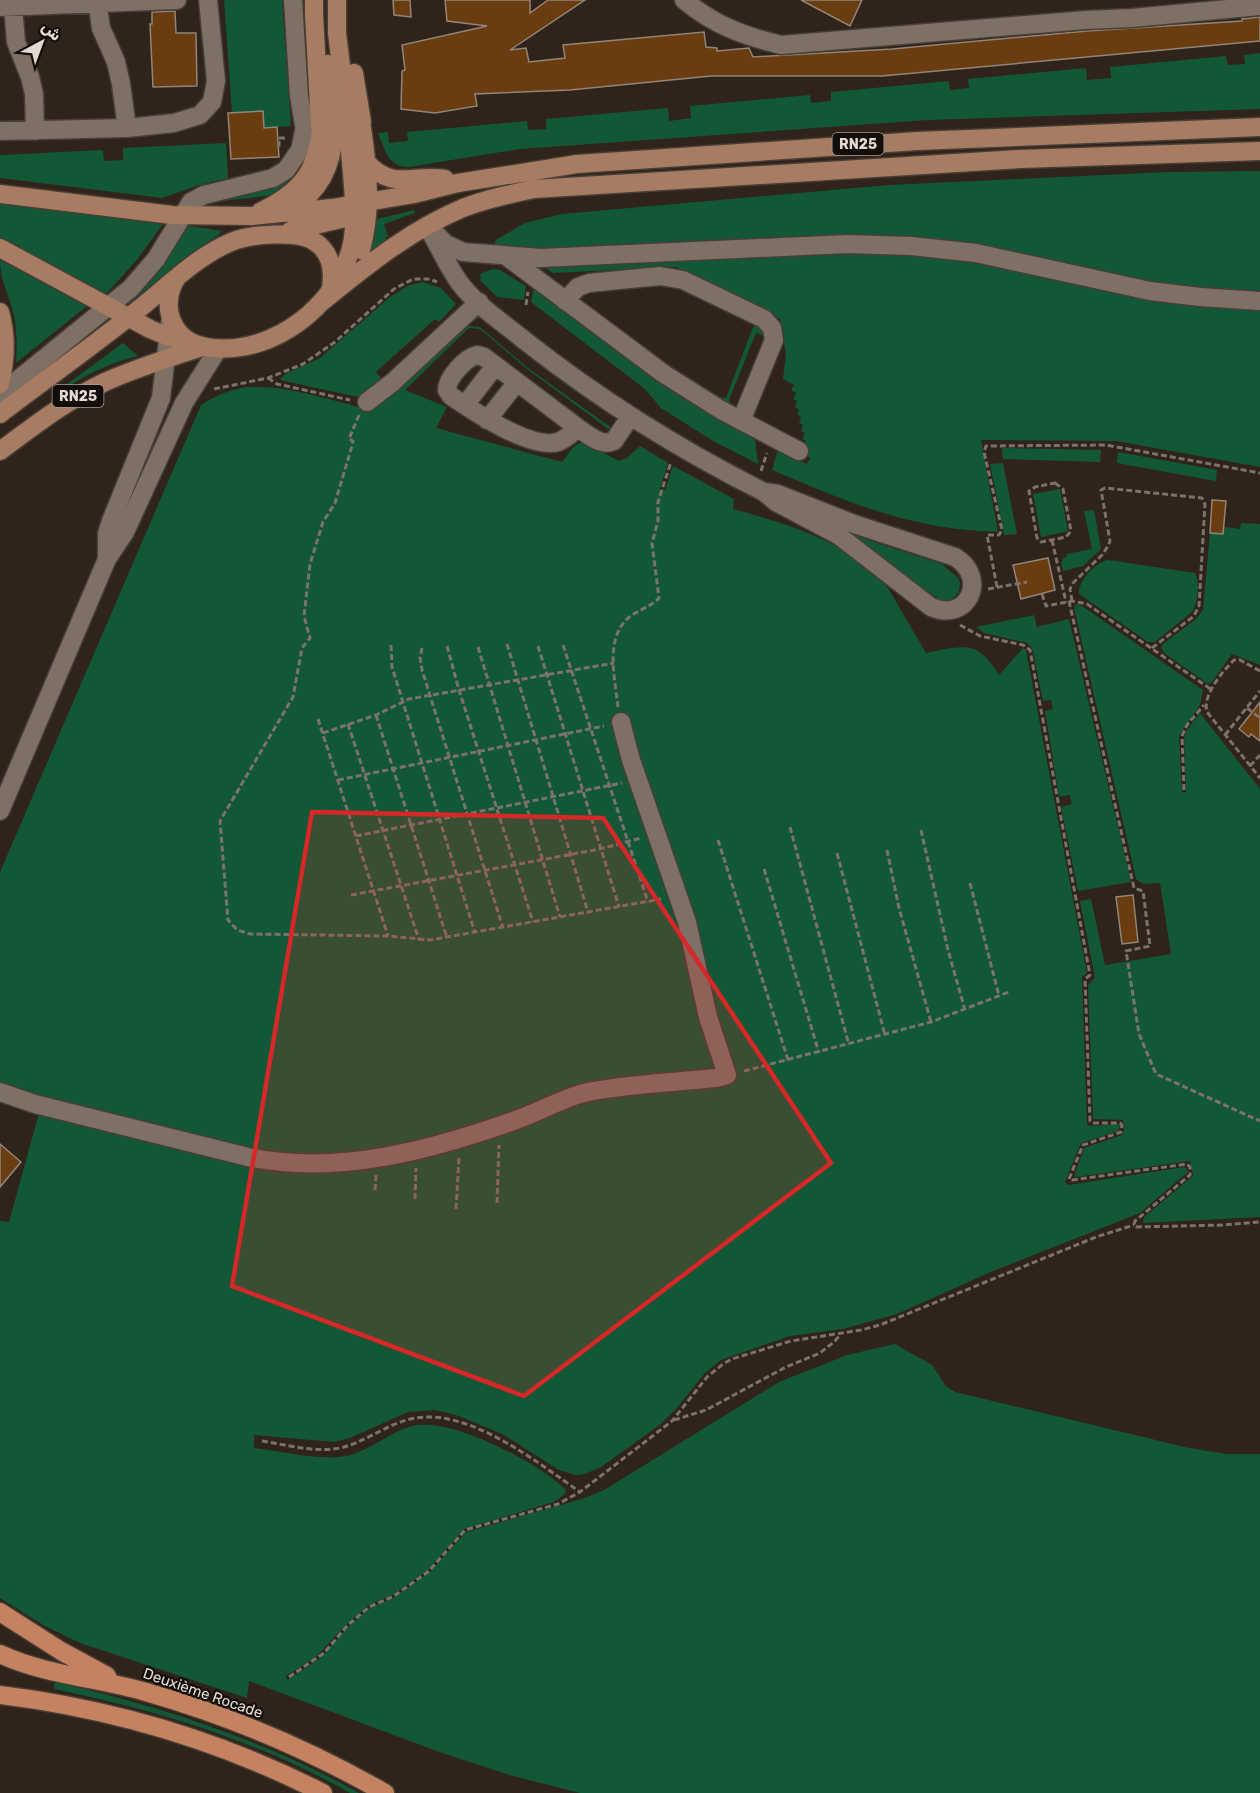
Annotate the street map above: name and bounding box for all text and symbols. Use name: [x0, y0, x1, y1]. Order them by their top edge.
north arrow: [12, 12, 72, 72]
text: ش: [38, 17, 65, 45]
road number: RN25: [832, 133, 884, 155]
road number: RN25: [52, 385, 104, 407]
street label: Deuxième Rocade: [141, 1664, 265, 1722]

